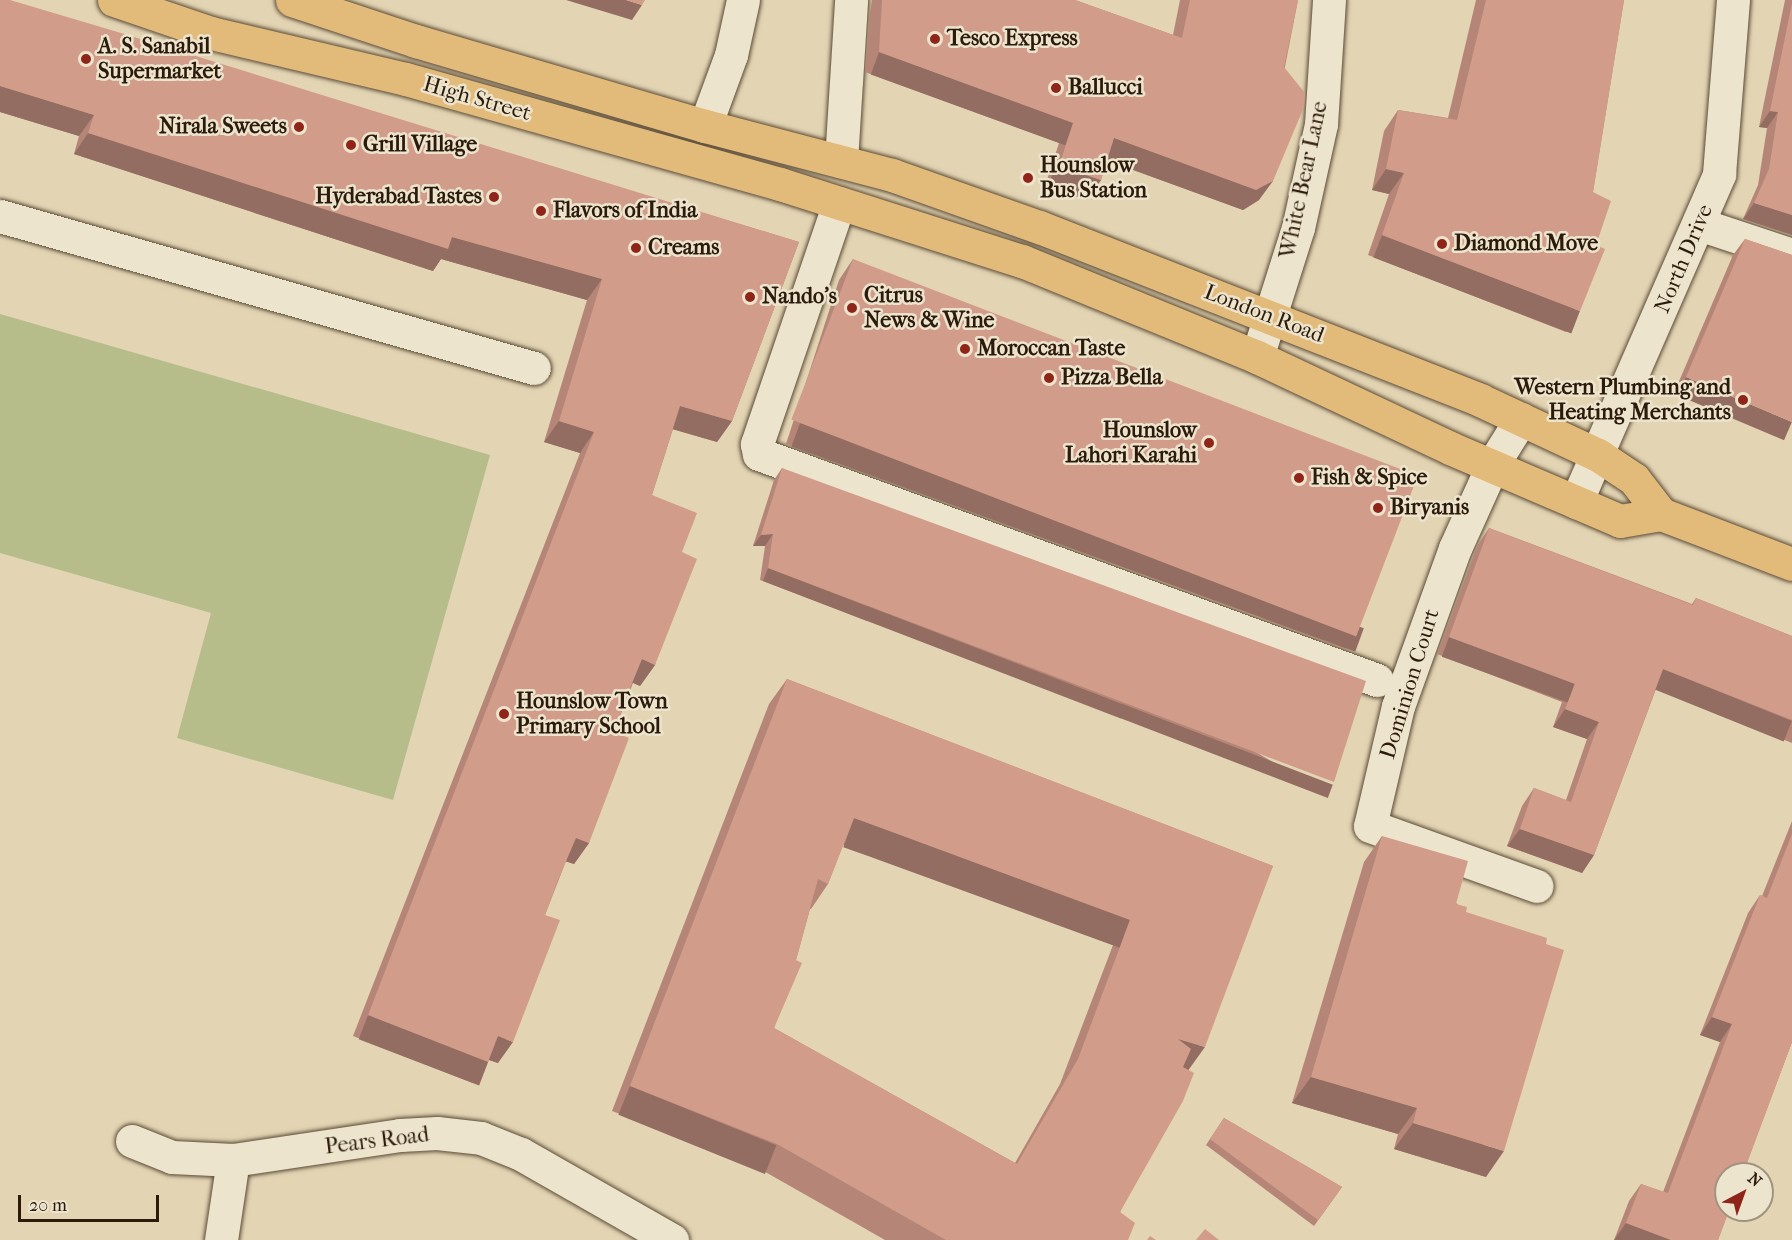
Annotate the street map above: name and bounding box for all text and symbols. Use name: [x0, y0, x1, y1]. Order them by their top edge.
place label: Tesco Express: [947, 26, 1078, 52]
marker: Tesco Express: [928, 32, 942, 46]
place label: A. S. Sanabil Supermarket: [98, 33, 221, 84]
marker: A. S. Sanabil Supermarket: [79, 52, 93, 66]
street label: High Street: [420, 71, 534, 127]
place label: Ballucci: [1068, 75, 1143, 101]
marker: Ballucci: [1049, 81, 1063, 95]
street label: White Bear Lane: [1274, 99, 1334, 261]
place label: Nirala Sweets: [159, 114, 287, 140]
marker: Nirala Sweets: [292, 120, 306, 134]
place label: Grill Village: [363, 132, 477, 158]
marker: Grill Village: [344, 138, 358, 152]
place label: Hounslow Bus Station: [1040, 152, 1147, 204]
marker: Hounslow Bus Station: [1021, 171, 1035, 185]
place label: Hyderabad Tastes: [315, 184, 482, 210]
marker: Hyderabad Tastes: [487, 190, 501, 204]
place label: Flavors of India: [553, 198, 697, 224]
street label: North Drive: [1649, 201, 1719, 317]
marker: Flavors of India: [534, 204, 548, 218]
place label: Diamond Move: [1454, 231, 1598, 257]
place label: Creams: [648, 235, 719, 261]
marker: Diamond Move: [1435, 237, 1449, 251]
marker: Creams: [629, 241, 643, 255]
street label: London Road: [1200, 279, 1328, 349]
place label: Citrus News & Wine: [864, 282, 994, 334]
place label: Nando's: [762, 284, 837, 310]
marker: Nando's: [743, 290, 757, 304]
marker: Citrus News & Wine: [845, 301, 859, 315]
place label: Moroccan Taste: [977, 336, 1125, 362]
marker: Moroccan Taste: [958, 342, 972, 356]
place label: Pizza Bella: [1061, 365, 1163, 391]
marker: Pizza Bella: [1042, 371, 1056, 385]
place label: Western Plumbing and Heating Merchants: [1514, 374, 1731, 426]
marker: Western Plumbing and Heating Merchants: [1736, 393, 1750, 407]
place label: Hounslow Lahori Karahi: [1065, 417, 1197, 469]
marker: Hounslow Lahori Karahi: [1202, 436, 1216, 450]
place label: Fish & Spice: [1311, 465, 1427, 491]
marker: Fish & Spice: [1292, 471, 1306, 485]
place label: Biryanis: [1390, 495, 1469, 521]
marker: Biryanis: [1371, 501, 1385, 515]
street label: Dominion Court: [1375, 606, 1445, 762]
place label: Hounslow Town Primary School: [516, 688, 668, 740]
marker: Hounslow Town Primary School: [497, 707, 511, 721]
street label: Pears Road: [323, 1121, 431, 1161]
north arrow: [1714, 1162, 1774, 1222]
text: N: [1744, 1168, 1766, 1191]
scale bar: [21, 1183, 162, 1221]
text: 20 m: [29, 1195, 67, 1216]

